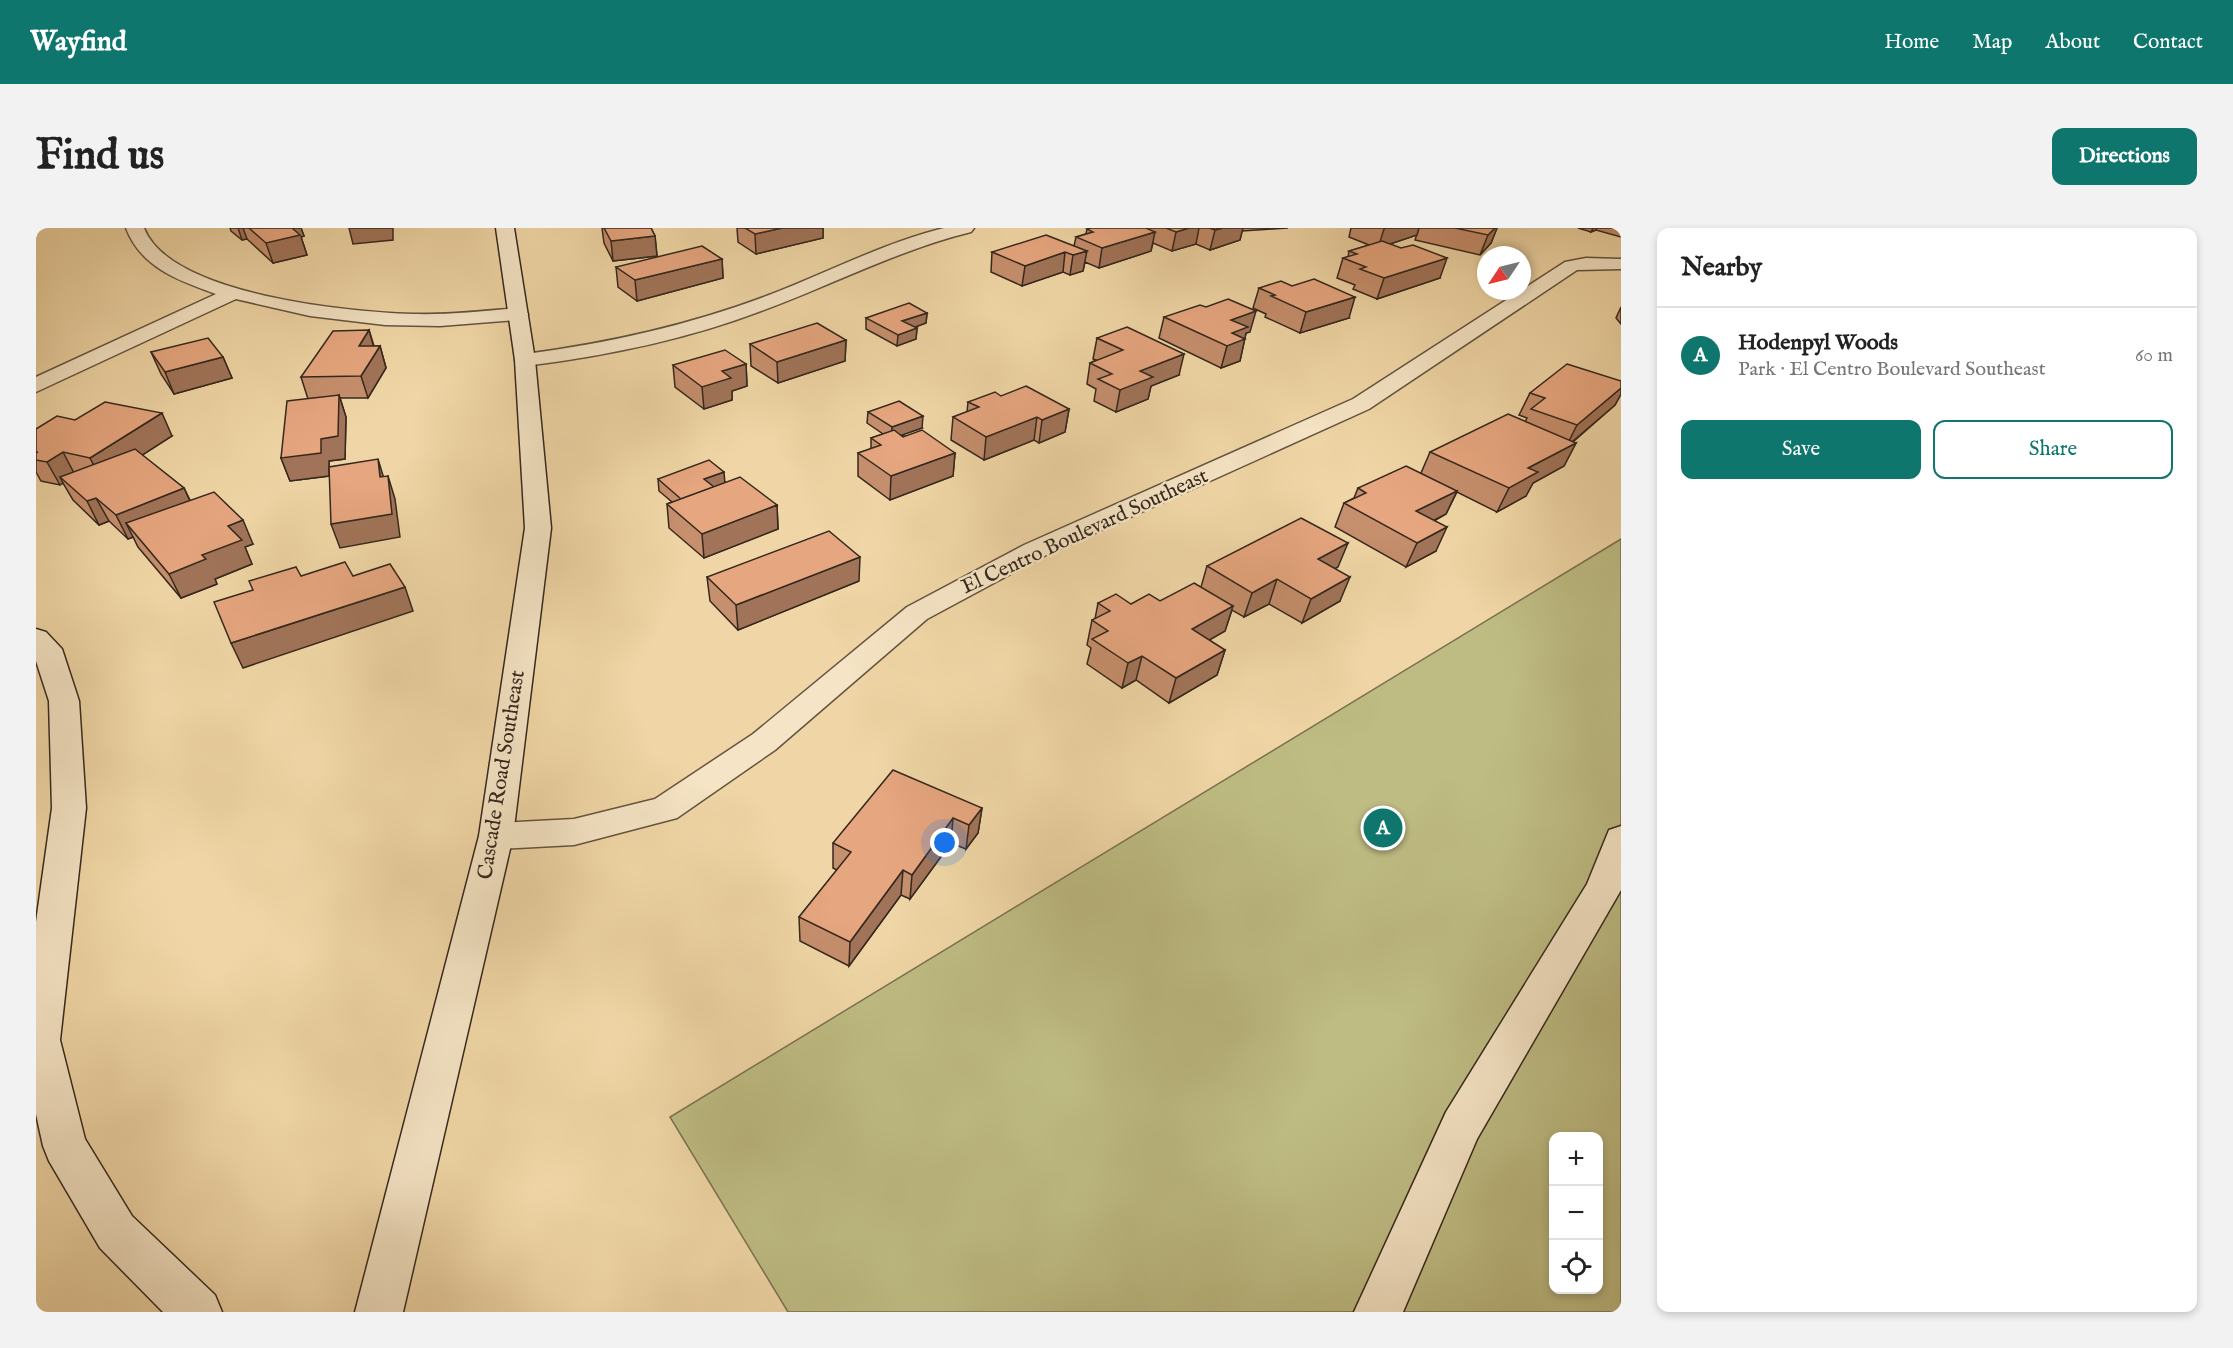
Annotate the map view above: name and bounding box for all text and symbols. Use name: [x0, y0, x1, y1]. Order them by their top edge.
text: Wayfind: [30, 25, 127, 60]
text: Home: [1884, 29, 1939, 56]
text: Map: [1972, 29, 2012, 56]
text: About: [2045, 29, 2100, 56]
text: Contact: [2133, 29, 2203, 56]
button: Directions: [2052, 128, 2197, 185]
text: Find us: [36, 130, 164, 183]
north arrow: [1477, 246, 1531, 300]
text: Nearby: [1681, 251, 1762, 284]
text: Hodenpyl Woods: [1738, 329, 1898, 357]
text: A: [1694, 343, 1707, 368]
text: 60 m: [2135, 343, 2173, 368]
text: Park · El Centro Boulevard Southeast: [1738, 357, 2046, 382]
button: Save: [1681, 420, 1921, 479]
button: Share: [1933, 420, 2173, 479]
street label: El Centro Boulevard Southeast: [957, 463, 1213, 601]
street label: Cascade Road Southeast: [472, 668, 532, 882]
pin: A: [1364, 806, 1402, 850]
your location: [930, 828, 959, 857]
map controls: [1549, 1132, 1603, 1294]
button: +: [1549, 1132, 1603, 1186]
button: −: [1549, 1186, 1603, 1240]
button: locate: [1549, 1240, 1603, 1294]

